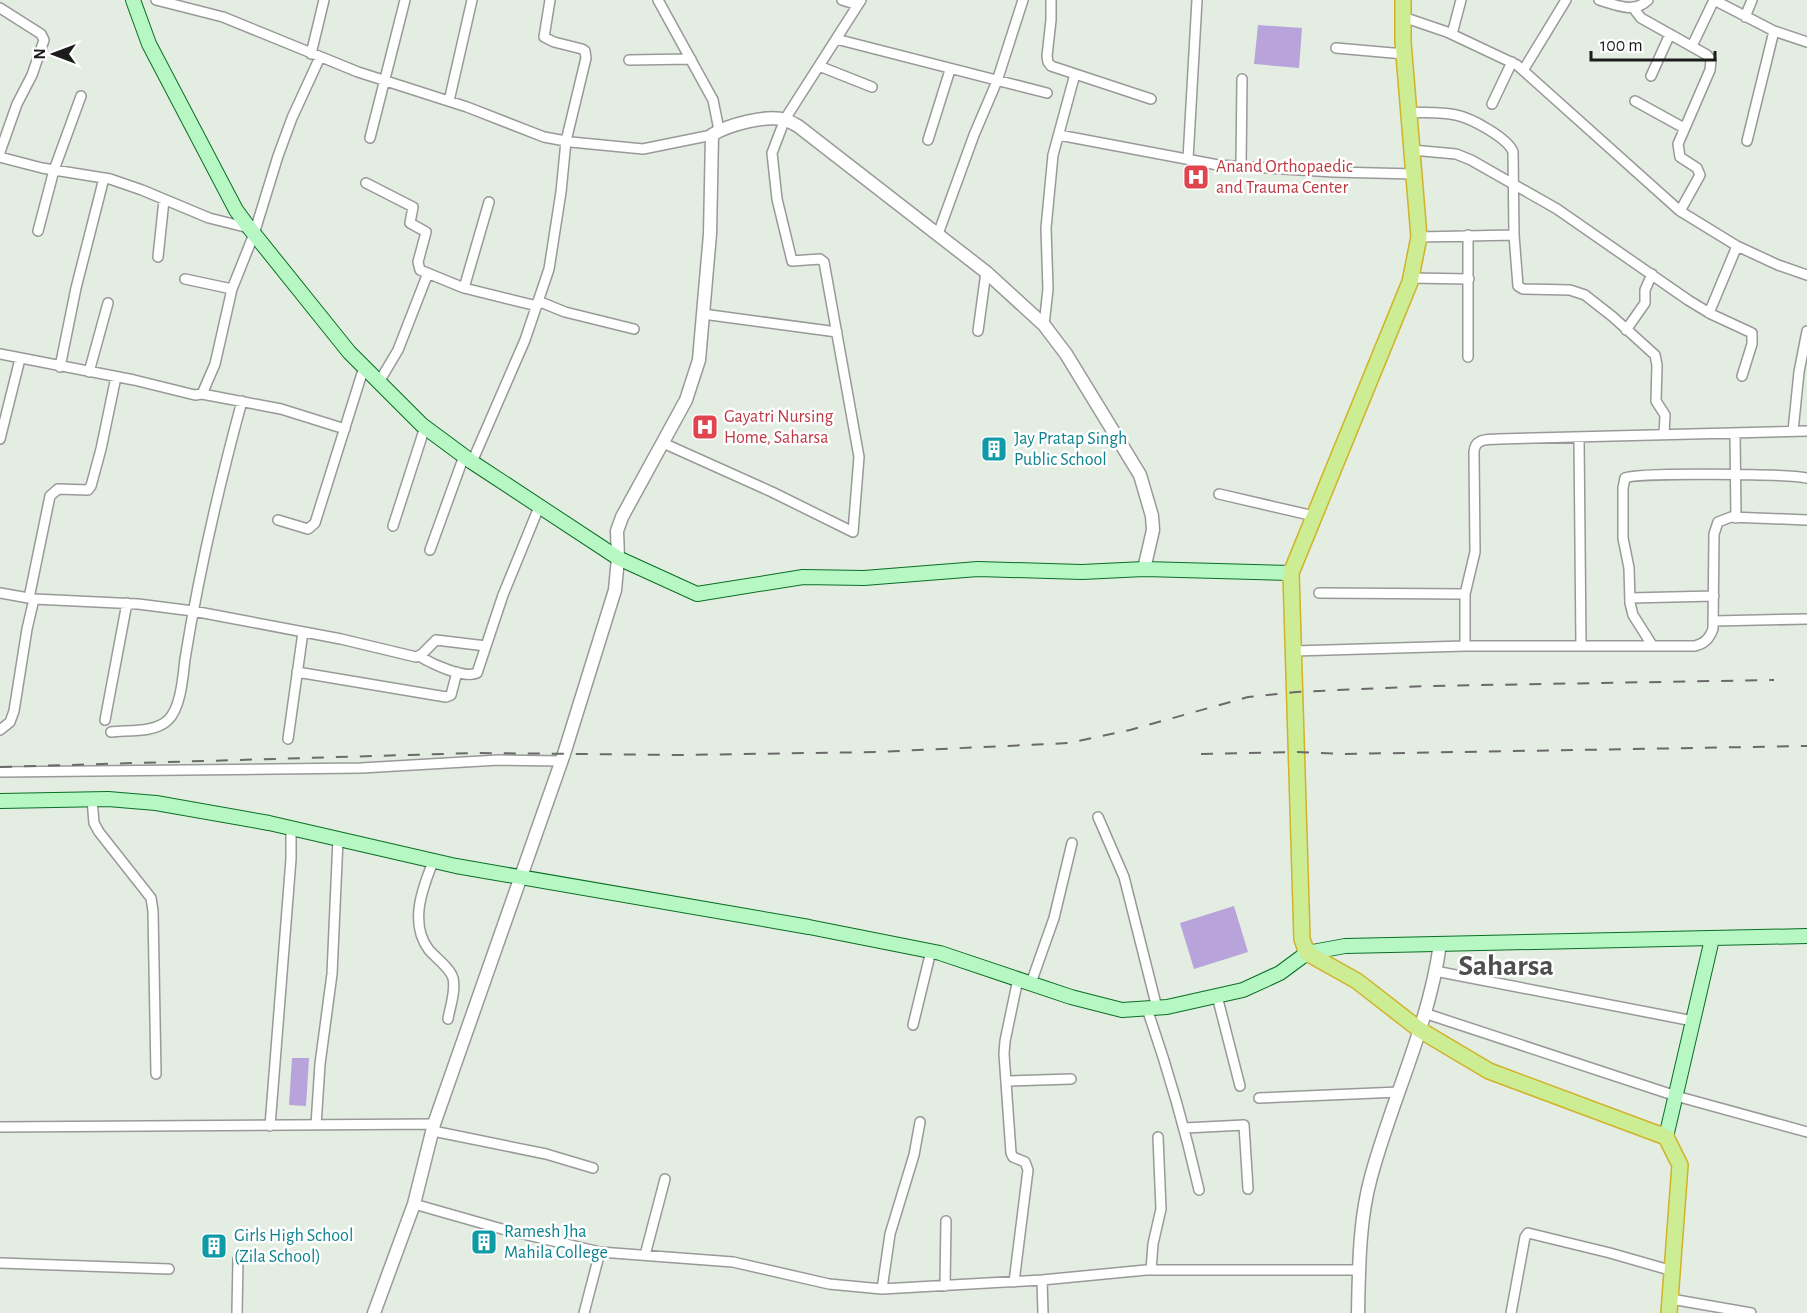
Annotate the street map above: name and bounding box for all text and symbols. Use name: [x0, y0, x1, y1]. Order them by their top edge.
north arrow: [24, 24, 84, 84]
scale bar: [1591, 24, 1716, 62]
text: 100 m: [1600, 37, 1643, 55]
text: N: [32, 48, 48, 60]
place label: Anand Orthopaedic and Trauma Center: [1216, 158, 1353, 197]
hospital icon: Anand Orthopaedic and Trauma Center: [1181, 162, 1211, 192]
place label: Gayatri Nursing Home, Saharsa: [724, 408, 834, 447]
hospital icon: Gayatri Nursing Home, Saharsa: [690, 412, 720, 442]
place label: Jay Pratap Singh Public School: [1014, 430, 1127, 469]
building icon: Jay Pratap Singh Public School: [979, 434, 1009, 464]
district label: Saharsa: [1458, 951, 1554, 981]
place label: Ramesh Jha Mahila College: [504, 1223, 608, 1262]
place label: Girls High School (Zila School): [234, 1227, 353, 1266]
building icon: Ramesh Jha Mahila College: [469, 1227, 499, 1257]
building icon: Girls High School (Zila School): [199, 1231, 229, 1261]

